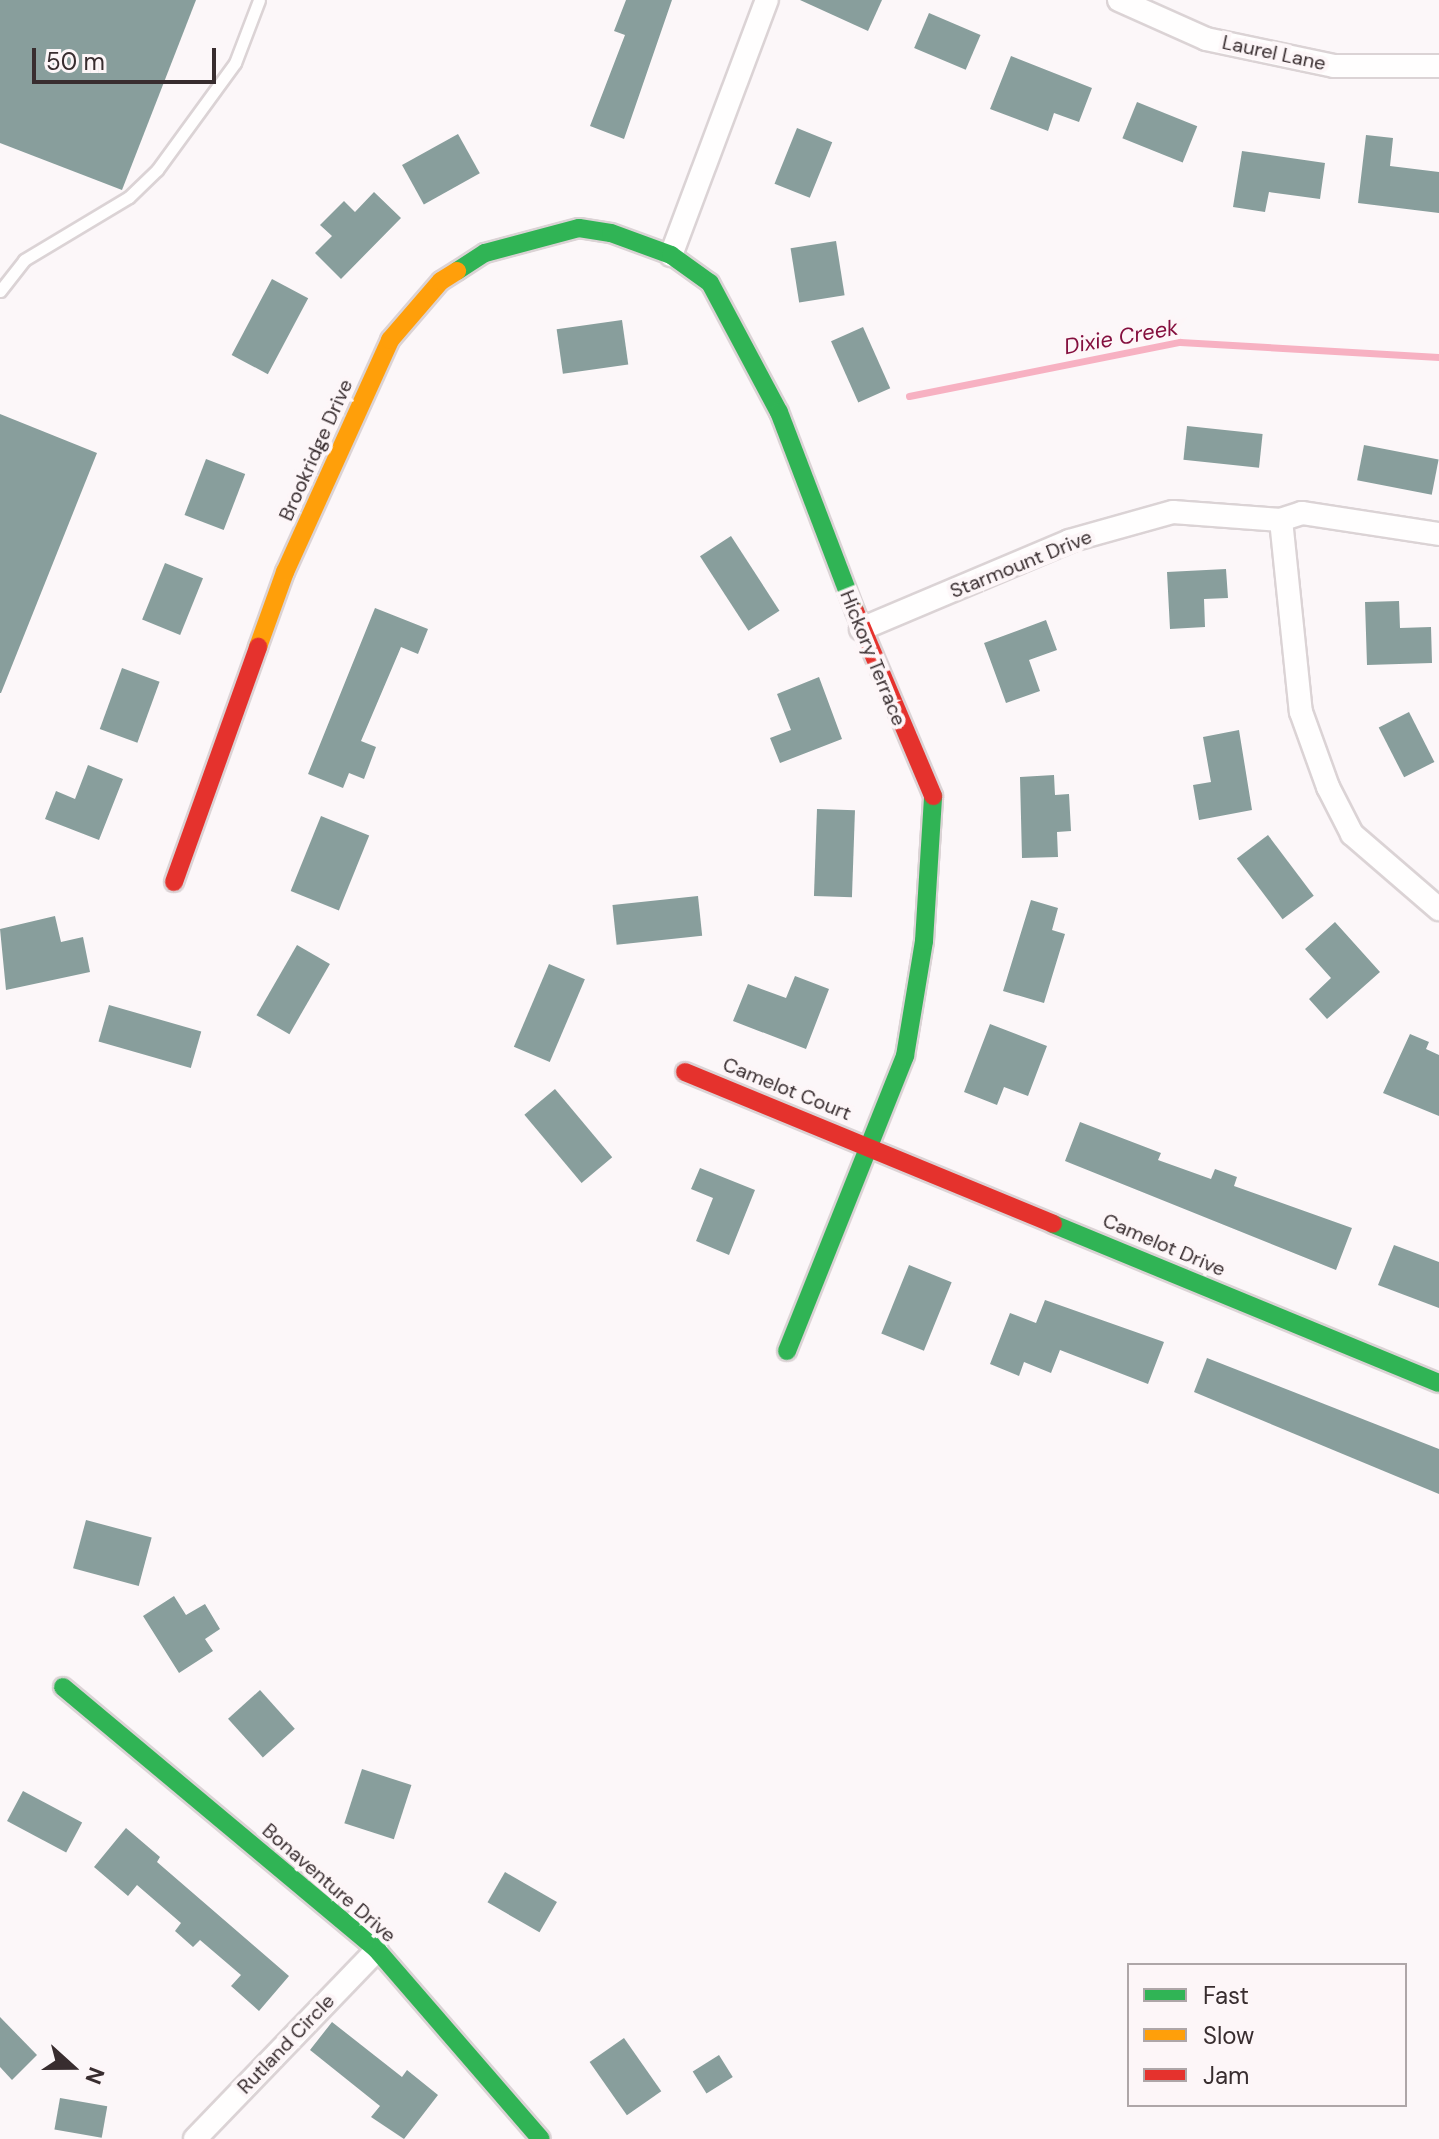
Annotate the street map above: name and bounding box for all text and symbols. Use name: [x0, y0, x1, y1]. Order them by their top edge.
street label: Laurel Lane: [1220, 30, 1328, 76]
scale bar: [36, 32, 220, 82]
text: 50 m: [46, 46, 105, 77]
water label: Dixie Creek: [1062, 314, 1180, 360]
street label: Brookridge Drive: [274, 375, 358, 525]
street label: Starmount Drive: [947, 525, 1095, 603]
street label: Hickory Terrace: [835, 587, 911, 729]
street label: Camelot Court: [719, 1052, 855, 1126]
street label: Camelot Drive: [1099, 1208, 1229, 1282]
street label: Bonaventure Drive: [257, 1818, 401, 1948]
legend: [1127, 1963, 1407, 2107]
text: Fast: [1203, 1980, 1249, 2011]
street label: Rutland Circle: [232, 1989, 340, 2099]
text: Slow: [1203, 2020, 1254, 2051]
north arrow: [32, 2027, 112, 2107]
text: Jam: [1203, 2060, 1249, 2091]
text: N: [78, 2063, 111, 2088]

